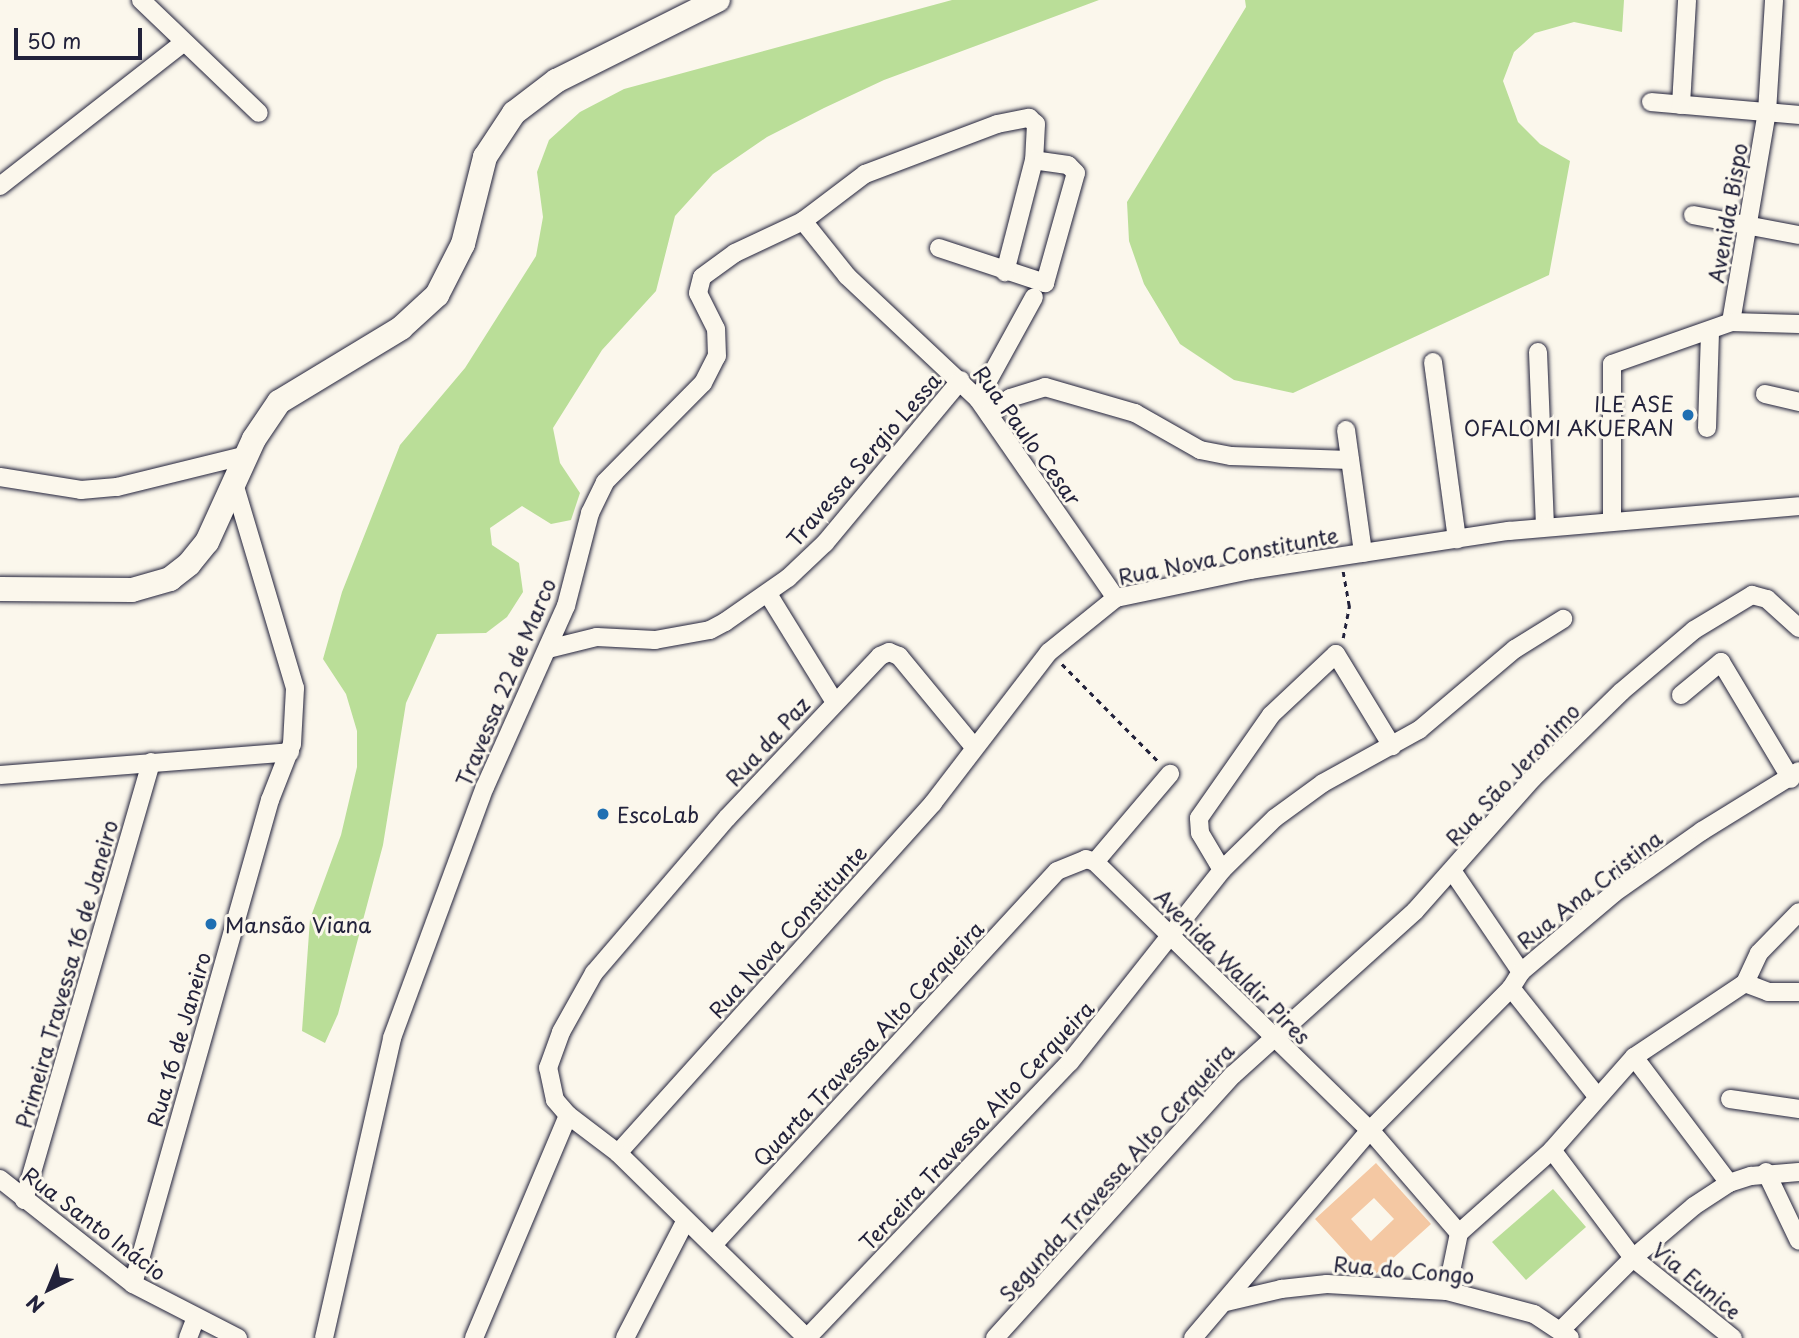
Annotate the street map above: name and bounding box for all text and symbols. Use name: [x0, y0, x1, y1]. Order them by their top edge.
scale bar: [18, 14, 145, 58]
text: 50 m: [27, 24, 81, 56]
street label: Avenida Bispo: [1702, 141, 1752, 285]
street label: Rua Paulo Cesar: [969, 360, 1087, 510]
street label: Travessa Sergio Lessa: [780, 367, 946, 551]
place label: ILE ASE OFALOMI AKUERAN: [1464, 390, 1674, 440]
marker: ILE ASE OFALOMI AKUERAN: [1680, 407, 1696, 423]
street label: Rua Nova Constitunte: [1116, 521, 1340, 589]
street label: Travessa 22 de Marco: [449, 573, 561, 791]
street label: Rua da Paz: [719, 691, 815, 791]
street label: Rua São Jeronimo: [1440, 698, 1584, 850]
place label: EscoLab: [617, 801, 699, 827]
marker: EscoLab: [595, 806, 611, 822]
street label: Primeira Travessa 16 de Janeiro: [9, 815, 123, 1133]
street label: Rua Ana Cristina: [1512, 825, 1666, 953]
street label: Rua Nova Constitunte: [703, 839, 871, 1023]
street label: Avenida Waldir Pires: [1150, 883, 1316, 1049]
place label: Mansão Viana: [225, 911, 371, 937]
street label: Quarta Travessa Alto Cerqueira: [747, 915, 989, 1171]
marker: Mansão Viana: [203, 916, 219, 932]
street label: Rua 16 de Janeiro: [141, 948, 215, 1130]
street label: Terceira Travessa Alto Cerqueira: [852, 994, 1100, 1256]
street label: Segunda Travessa Alto Cerqueira: [993, 1038, 1239, 1306]
street label: Rua Santo Inácio: [19, 1161, 171, 1285]
street label: Via Eunice: [1648, 1237, 1746, 1323]
street label: Rua do Congo: [1332, 1250, 1476, 1288]
north arrow: [14, 1254, 84, 1324]
text: N: [20, 1289, 50, 1320]

